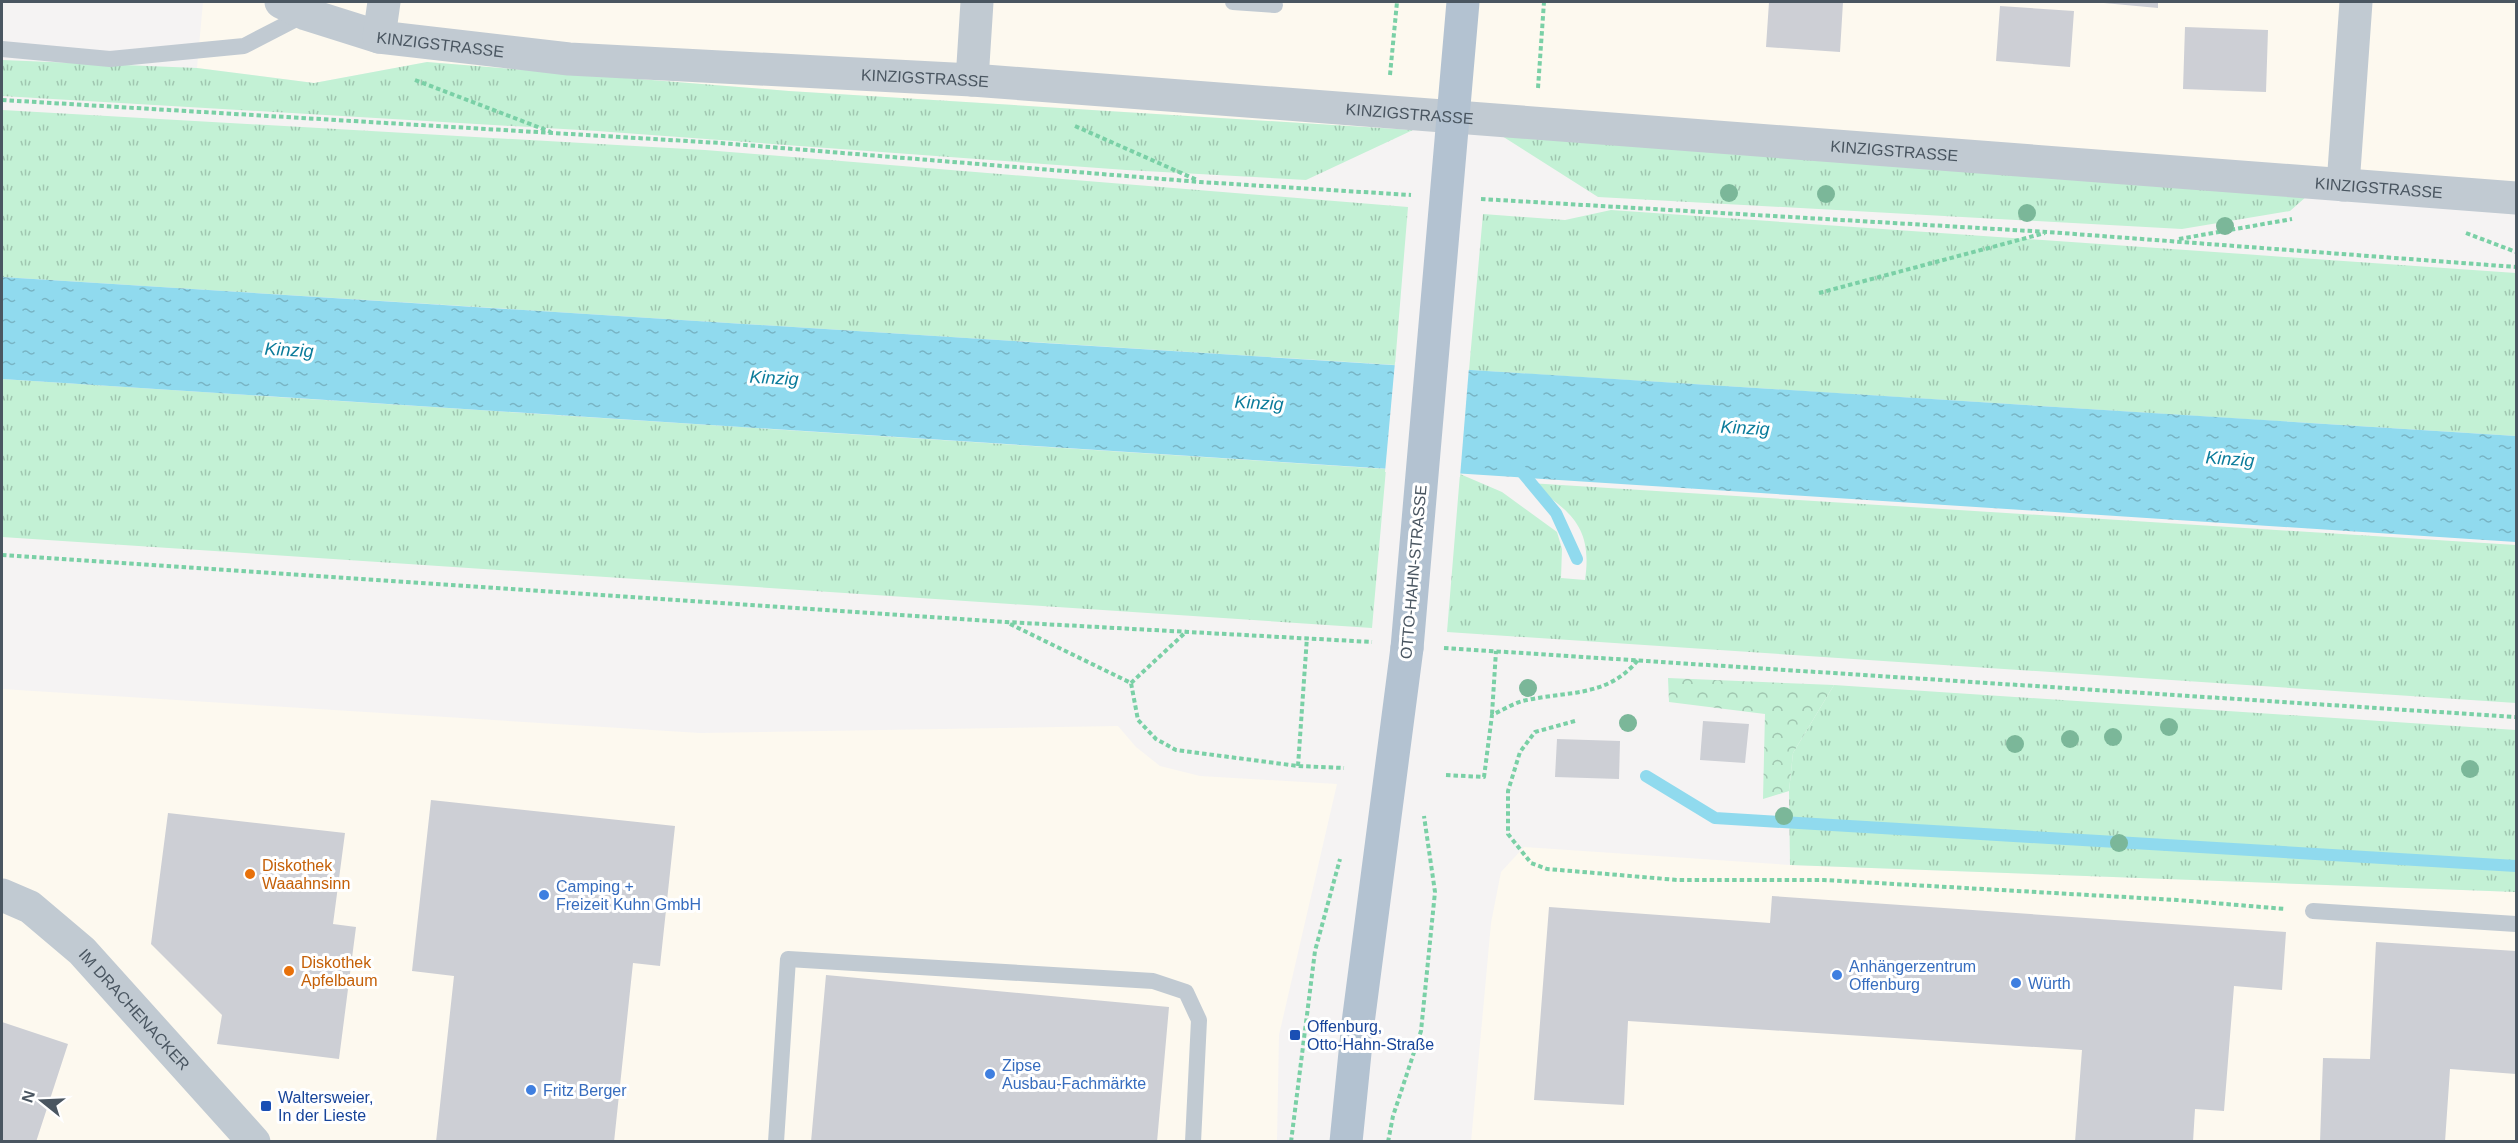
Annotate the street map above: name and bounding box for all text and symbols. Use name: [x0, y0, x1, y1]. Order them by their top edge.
street label: KINZIGSTRASSE: [376, 29, 505, 60]
street label: KINZIGSTRASSE: [861, 66, 990, 90]
street label: KINZIGSTRASSE: [1345, 101, 1474, 127]
street label: KINZIGSTRASSE: [1830, 138, 1959, 164]
street label: KINZIGSTRASSE: [2314, 175, 2443, 201]
water label: Kinzig: [264, 339, 314, 361]
water label: Kinzig: [749, 367, 799, 389]
water label: Kinzig: [1234, 392, 1284, 414]
water label: Kinzig: [1720, 417, 1770, 439]
water label: Kinzig: [2205, 447, 2255, 471]
street label: OTTO-HAHN-STRASSE: [1397, 484, 1430, 660]
place label: Diskothek Waaahnsinn: [262, 857, 350, 892]
marker: Diskothek Waaahnsinn: [243, 867, 257, 881]
place label: Camping + Freizeit Kuhn GmbH: [556, 878, 701, 913]
marker: Camping + Freizeit Kuhn GmbH: [537, 888, 551, 902]
street label: IM DRACHENACKER: [75, 946, 193, 1073]
place label: Diskothek Apfelbaum: [301, 954, 378, 989]
place label: Anhängerzentrum Offenburg: [1849, 958, 1976, 993]
marker: Diskothek Apfelbaum: [282, 964, 296, 978]
marker: Anhängerzentrum Offenburg: [1830, 968, 1844, 982]
place label: Würth: [2028, 975, 2071, 992]
marker: Würth: [2009, 976, 2023, 990]
place label: Offenburg, Otto-Hahn-Straße: [1307, 1018, 1434, 1053]
marker: Offenburg, Otto-Hahn-Straße: [1288, 1028, 1302, 1042]
place label: Zipse Ausbau-Fachmärkte: [1002, 1057, 1146, 1092]
marker: Zipse Ausbau-Fachmärkte: [983, 1067, 997, 1081]
north arrow: [12, 1071, 72, 1131]
place label: Fritz Berger: [543, 1082, 627, 1099]
marker: Fritz Berger: [524, 1083, 538, 1097]
text: N: [18, 1088, 38, 1105]
place label: Waltersweier, In der Lieste: [278, 1089, 373, 1124]
marker: Waltersweier, In der Lieste: [259, 1099, 273, 1113]

